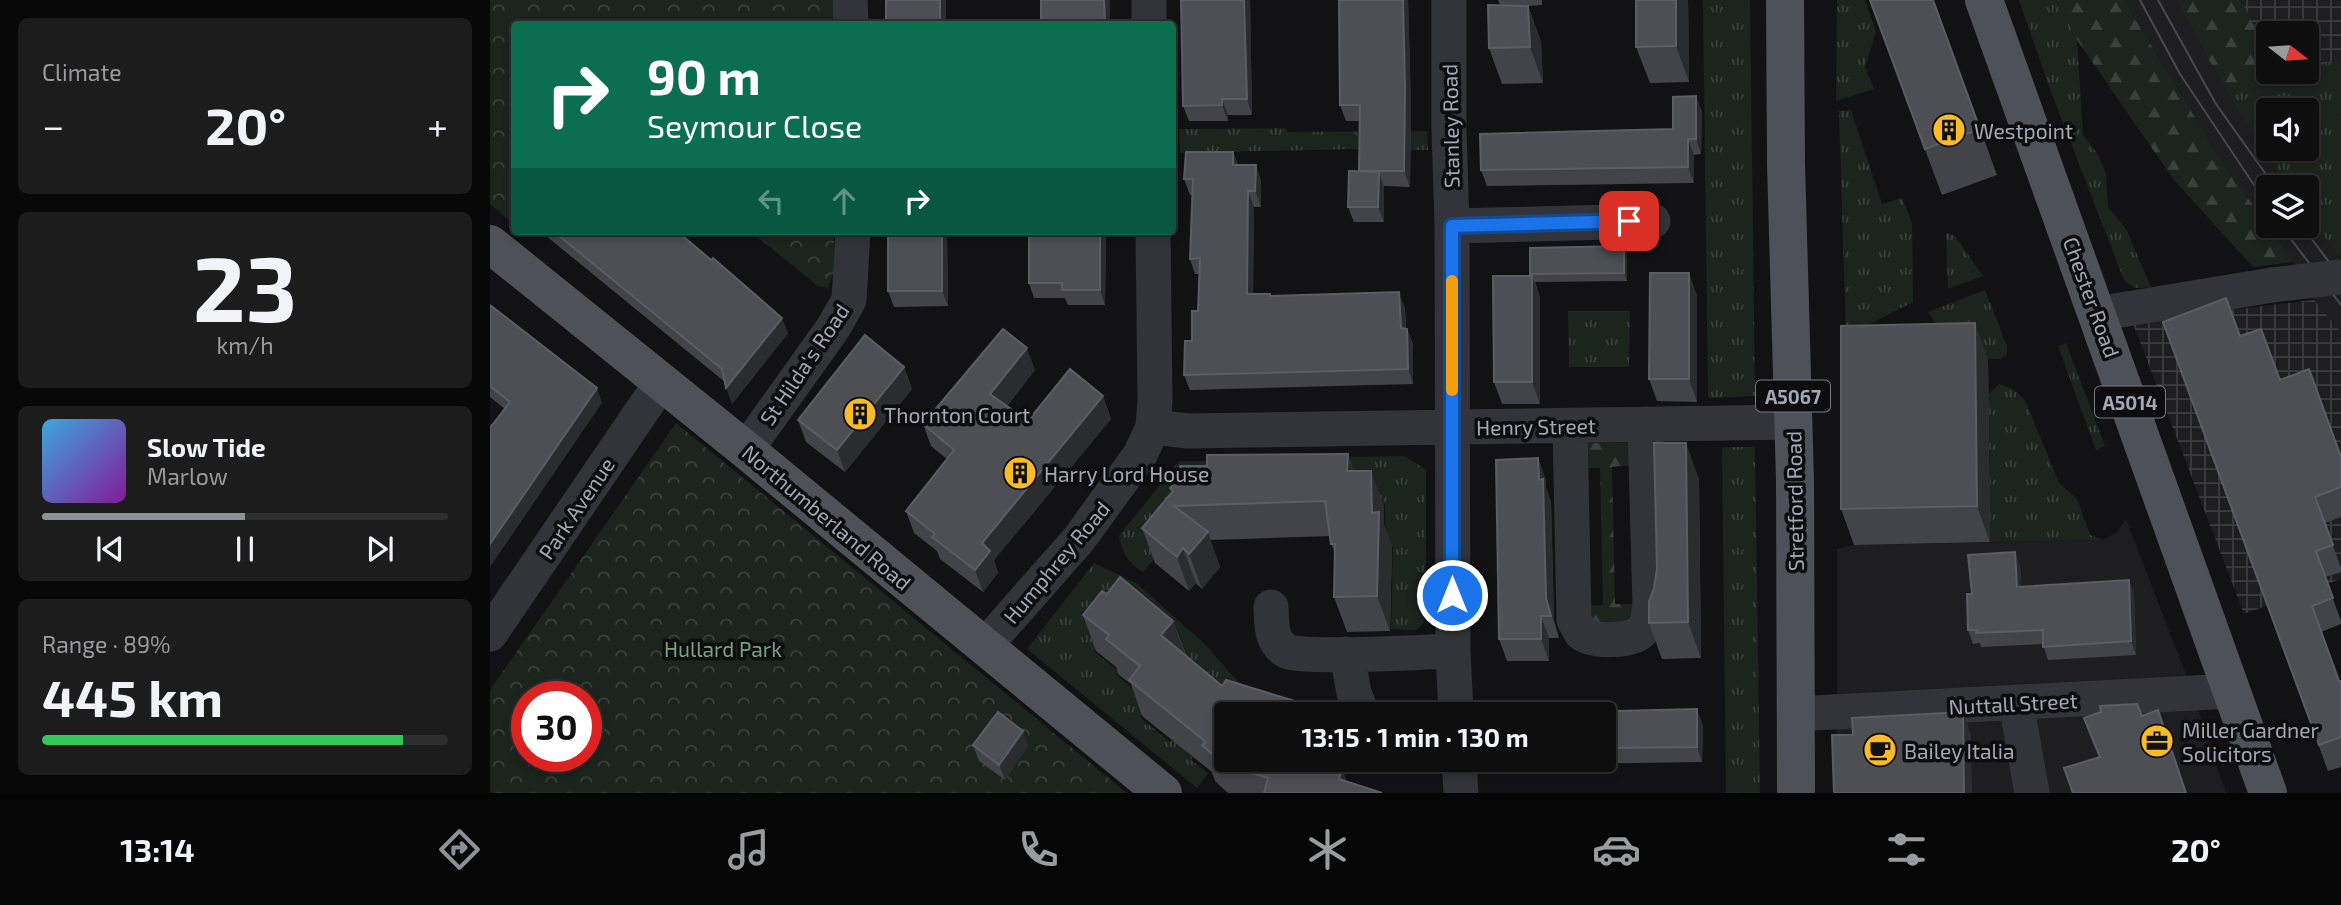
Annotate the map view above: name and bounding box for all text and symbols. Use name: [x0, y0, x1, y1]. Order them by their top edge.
north arrow: [2256, 21, 2319, 84]
map controls: [2256, 21, 2319, 238]
text: 90 m: [647, 46, 761, 105]
icon: right: [532, 49, 623, 140]
text: Climate: [42, 58, 122, 86]
street label: Stanley Road: [1436, 64, 1464, 188]
text: 20°: [205, 93, 286, 155]
button: sound: [2256, 98, 2319, 161]
text: −: [42, 102, 64, 148]
text: +: [427, 102, 448, 148]
text: Seymour Close: [647, 106, 862, 144]
building icon: Westpoint: [1930, 111, 1968, 149]
place label: Westpoint: [1974, 118, 2073, 143]
button: layers: [2256, 175, 2319, 238]
icon: left: [752, 182, 790, 220]
icon: ahead: [825, 182, 863, 220]
icon: right: [898, 182, 936, 220]
pin: [1599, 191, 1659, 251]
icon: arrive: [1610, 202, 1648, 240]
text: 23: [193, 231, 297, 340]
street label: Chester Road: [2059, 233, 2125, 361]
street label: St Hilda's Road: [754, 298, 854, 430]
text: km/h: [216, 331, 274, 359]
road number: A5067: [1756, 380, 1830, 412]
road number: A5014: [2095, 386, 2165, 418]
building icon: Thornton Court: [841, 395, 879, 433]
place label: Thornton Court: [884, 402, 1030, 427]
street label: Henry Street: [1476, 412, 1596, 440]
text: Slow Tide: [147, 431, 266, 462]
street label: Stretford Road: [1780, 431, 1808, 571]
street label: Northumberland Road: [738, 439, 916, 595]
street label: Park Avenue: [533, 452, 619, 564]
building icon: Harry Lord House: [1001, 454, 1039, 492]
place label: Harry Lord House: [1044, 461, 1209, 486]
text: Marlow: [147, 462, 228, 490]
street label: Humphrey Road: [998, 496, 1114, 628]
icon: previous: [91, 530, 129, 568]
icon: pause: [226, 530, 264, 568]
icon: next: [361, 530, 399, 568]
position arrow: [1415, 558, 1489, 632]
text: Range · 89%: [42, 630, 171, 658]
park label: Hullard Park: [664, 636, 782, 661]
text: 445 km: [42, 665, 223, 727]
speed limit sign: 30: [511, 681, 602, 772]
street label: Nuttall Street: [1948, 687, 2078, 719]
place label: Miller Gardner Solicitors: [2182, 717, 2319, 766]
text: 13:15 · 1 min · 130 m: [1301, 721, 1529, 752]
office icon: Miller Gardner Solicitors: [2138, 722, 2176, 760]
cafe icon: Bailey Italia: [1861, 731, 1899, 769]
place label: Bailey Italia: [1904, 738, 2015, 763]
icon: directions: [435, 825, 484, 874]
icon: music: [724, 825, 773, 874]
icon: phone: [1014, 825, 1063, 874]
icon: climate: [1303, 825, 1352, 874]
icon: car: [1592, 825, 1641, 874]
icon: filters: [1882, 825, 1931, 874]
text: 13:14: [120, 830, 195, 868]
text: 20°: [2171, 830, 2221, 868]

